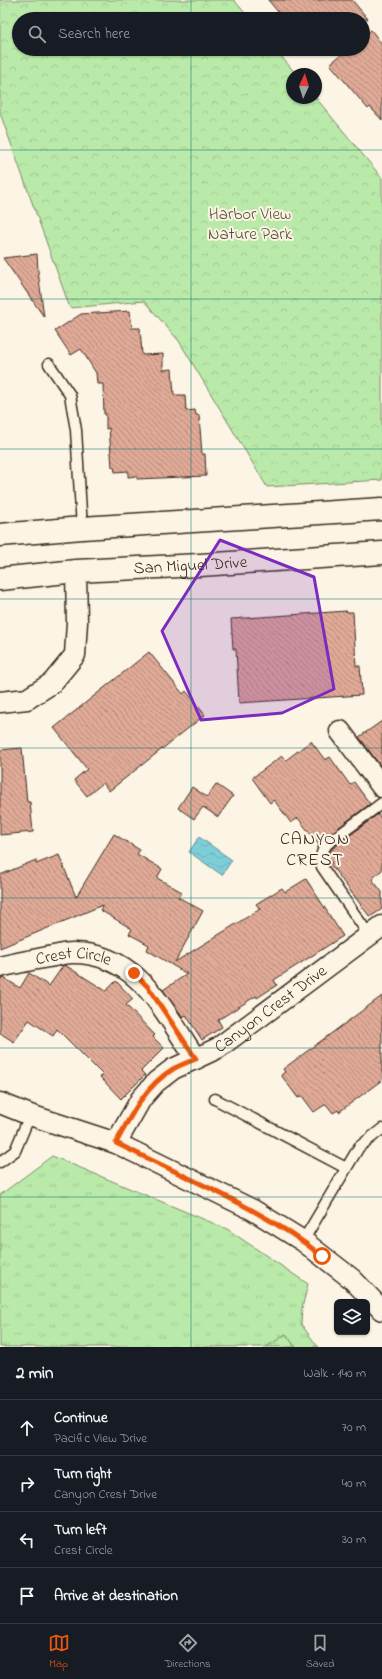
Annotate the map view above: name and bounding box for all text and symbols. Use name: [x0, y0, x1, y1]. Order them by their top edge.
search box: [12, 12, 370, 56]
icon: search: [26, 23, 48, 45]
text: Search here: [58, 23, 130, 45]
north arrow: [286, 68, 322, 104]
park label: Harbor View Nature Park: [208, 202, 292, 247]
street label: San Miguel Drive: [133, 549, 248, 581]
district label: CANYON CREST: [280, 827, 350, 874]
street label: Crest Circle: [34, 940, 116, 972]
street label: Canyon Crest Drive: [209, 958, 333, 1059]
route end: [125, 964, 143, 982]
route start: [313, 1247, 331, 1265]
map controls: [334, 1299, 370, 1335]
button: layers: [334, 1299, 370, 1335]
text: 2 min: [16, 1361, 53, 1386]
text: Walk · 140 m: [303, 1364, 366, 1383]
text: Continue: [54, 1407, 108, 1429]
icon: ahead: [16, 1417, 38, 1439]
text: 70 m: [342, 1418, 366, 1437]
text: Pacific View Drive: [54, 1429, 147, 1448]
text: Turn right: [54, 1463, 112, 1485]
icon: right: [16, 1473, 38, 1495]
text: 40 m: [342, 1474, 366, 1493]
text: Canyon Crest Drive: [54, 1485, 157, 1504]
text: Turn left: [54, 1519, 107, 1541]
icon: left: [16, 1529, 38, 1551]
text: 30 m: [342, 1530, 366, 1549]
text: Crest Circle: [54, 1541, 113, 1560]
icon: arrive: [16, 1585, 38, 1607]
text: Arrive at destination: [54, 1585, 178, 1607]
tab: Map: [48, 1632, 70, 1672]
tab: Directions: [165, 1632, 210, 1672]
tab: Saved: [306, 1632, 334, 1672]

